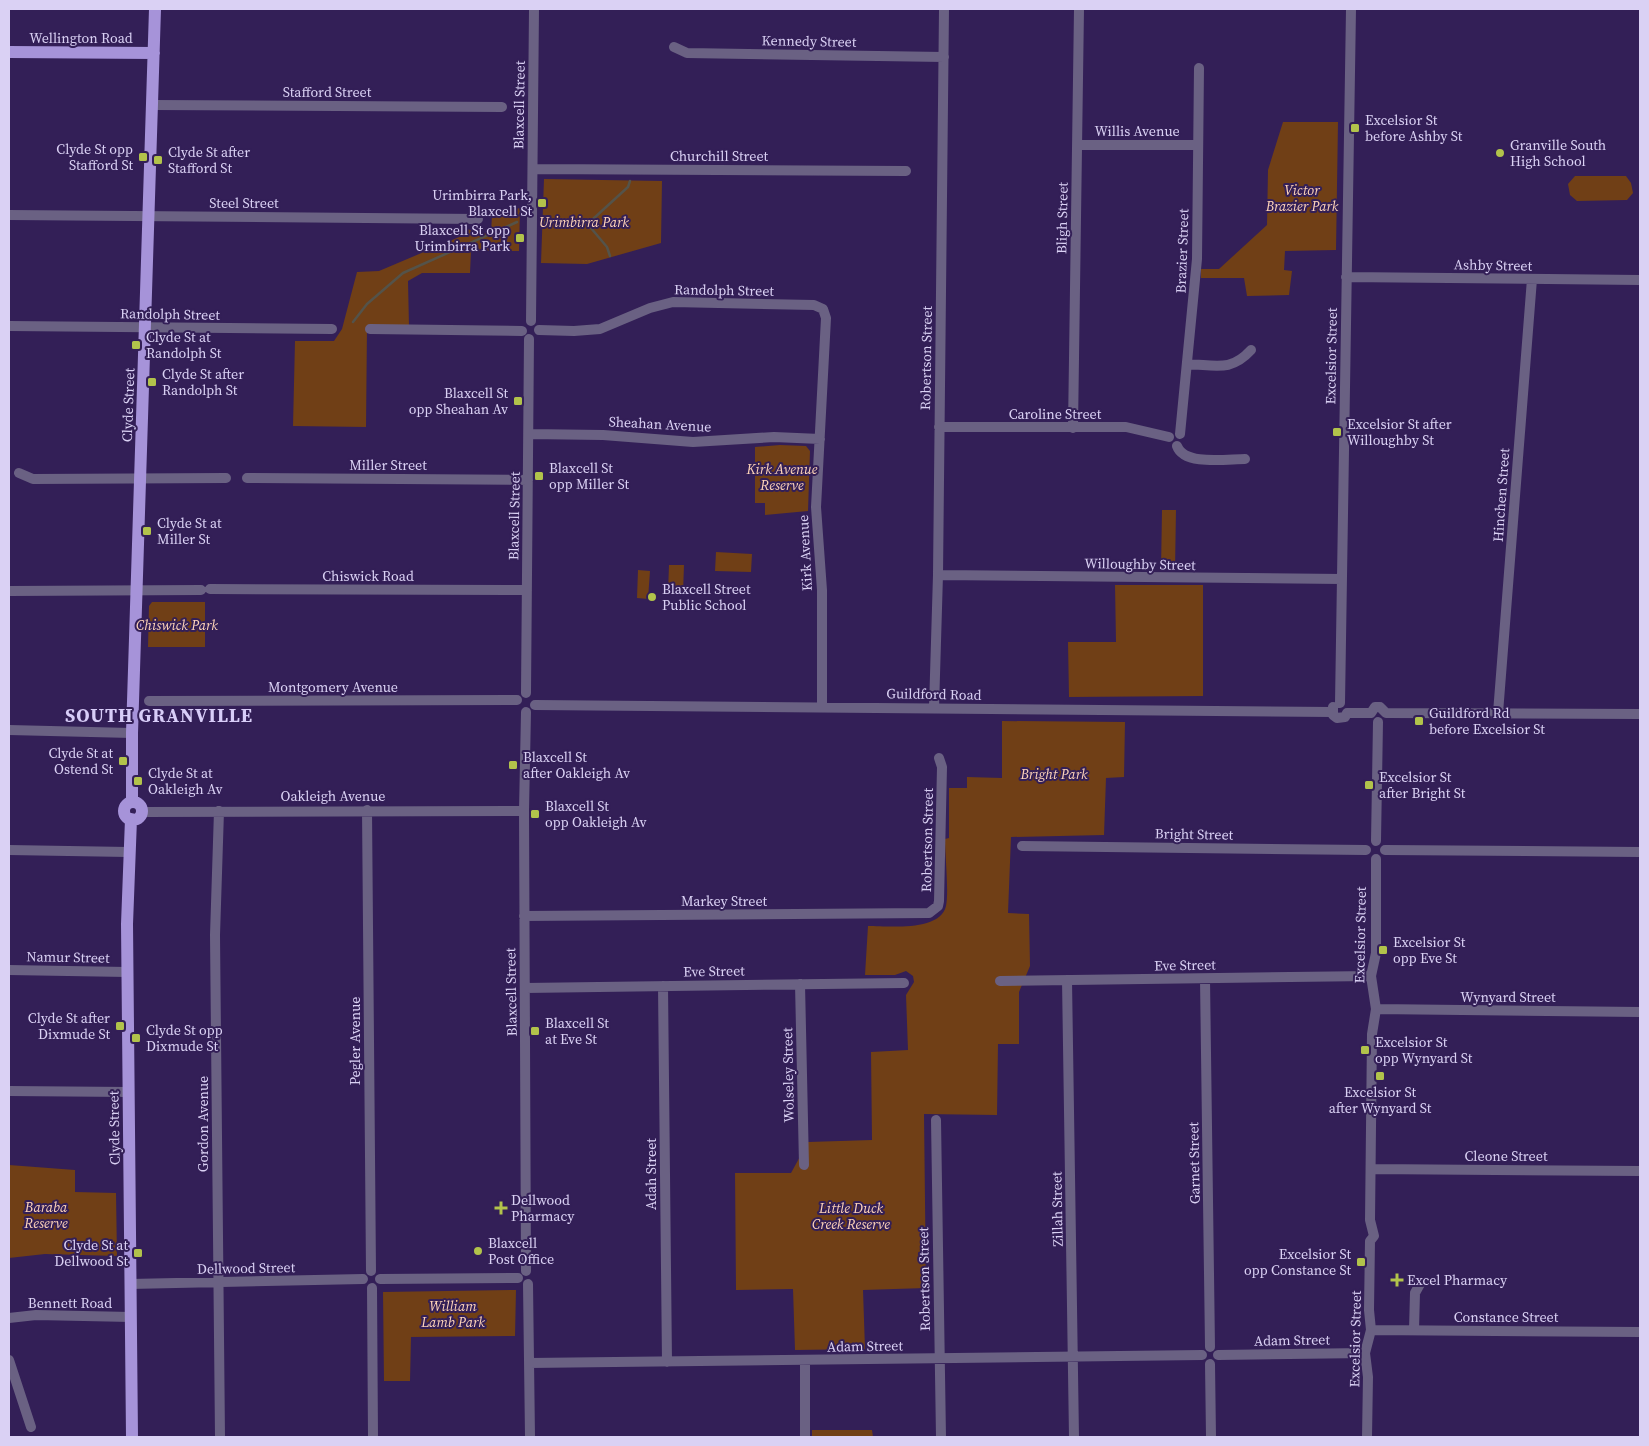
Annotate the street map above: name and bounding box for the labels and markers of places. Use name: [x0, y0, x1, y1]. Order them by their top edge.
place label: Excelsior St before Ashby St: [1365, 110, 1463, 146]
marker: Excelsior St before Ashby St: [1349, 122, 1361, 134]
place label: Granville South High School: [1510, 135, 1606, 171]
place label: Clyde St opp Stafford St: [56, 139, 133, 175]
place label: Clyde St after Stafford St: [168, 142, 250, 178]
marker: Granville South High School: [1494, 147, 1506, 159]
marker: Clyde St opp Stafford St: [137, 151, 149, 163]
marker: Clyde St after Stafford St: [152, 154, 164, 166]
place label: Urimbirra Park, Blaxcell St: [432, 185, 532, 221]
marker: Urimbirra Park, Blaxcell St: [536, 197, 548, 209]
place label: Blaxcell St opp Urimbirra Park: [414, 220, 510, 256]
marker: Blaxcell St opp Urimbirra Park: [514, 232, 526, 244]
place label: Clyde St at Randolph St: [146, 327, 222, 363]
marker: Clyde St at Randolph St: [130, 339, 142, 351]
place label: Clyde St after Randolph St: [162, 364, 244, 400]
marker: Clyde St after Randolph St: [146, 376, 158, 388]
place label: Blaxcell St opp Sheahan Av: [409, 383, 508, 419]
marker: Blaxcell St opp Sheahan Av: [512, 395, 524, 407]
place label: Excelsior St after Willoughby St: [1347, 414, 1452, 450]
marker: Excelsior St after Willoughby St: [1331, 426, 1343, 438]
place label: Blaxcell St opp Miller St: [549, 458, 629, 494]
marker: Blaxcell St opp Miller St: [533, 470, 545, 482]
place label: Clyde St at Miller St: [157, 513, 222, 549]
marker: Clyde St at Miller St: [141, 525, 153, 537]
place label: Blaxcell Street Public School: [662, 579, 751, 615]
marker: Blaxcell Street Public School: [646, 591, 658, 603]
place label: Guildford Rd before Excelsior St: [1429, 703, 1545, 739]
marker: Guildford Rd before Excelsior St: [1413, 715, 1425, 727]
place label: Clyde St at Ostend St: [48, 743, 113, 779]
place label: Blaxcell St after Oakleigh Av: [523, 747, 630, 783]
marker: Clyde St at Ostend St: [117, 755, 129, 767]
marker: Blaxcell St after Oakleigh Av: [507, 759, 519, 771]
place label: Clyde St at Oakleigh Av: [148, 763, 222, 799]
place label: Excelsior St after Bright St: [1379, 767, 1466, 803]
marker: Clyde St at Oakleigh Av: [132, 775, 144, 787]
marker: Excelsior St after Bright St: [1363, 779, 1375, 791]
place label: Blaxcell St opp Oakleigh Av: [545, 796, 646, 832]
marker: Blaxcell St opp Oakleigh Av: [529, 808, 541, 820]
place label: Excelsior St opp Eve St: [1393, 932, 1466, 968]
marker: Excelsior St opp Eve St: [1377, 944, 1389, 956]
place label: Clyde St after Dixmude St: [28, 1008, 110, 1044]
place label: Blaxcell St at Eve St: [545, 1013, 609, 1049]
marker: Clyde St after Dixmude St: [114, 1020, 126, 1032]
place label: Clyde St opp Dixmude St: [146, 1020, 223, 1056]
marker: Blaxcell St at Eve St: [529, 1025, 541, 1037]
marker: Clyde St opp Dixmude St: [130, 1032, 142, 1044]
place label: Excelsior St opp Wynyard St: [1375, 1032, 1473, 1068]
marker: Excelsior St opp Wynyard St: [1359, 1044, 1371, 1056]
marker: Excelsior St after Wynyard St: [1374, 1070, 1386, 1082]
place label: Excelsior St after Wynyard St: [1329, 1082, 1432, 1118]
place label: Dellwood Pharmacy: [511, 1190, 575, 1226]
marker: Dellwood Pharmacy: [495, 1202, 507, 1214]
place label: Blaxcell Post Office: [488, 1233, 554, 1269]
place label: Clyde St at Dellwood St: [54, 1235, 128, 1271]
place label: Excelsior St opp Constance St: [1244, 1244, 1351, 1280]
marker: Blaxcell Post Office: [472, 1245, 484, 1257]
marker: Clyde St at Dellwood St: [132, 1247, 144, 1259]
marker: Excelsior St opp Constance St: [1355, 1256, 1367, 1268]
place label: Excel Pharmacy: [1407, 1270, 1508, 1290]
marker: Excel Pharmacy: [1391, 1274, 1403, 1286]

